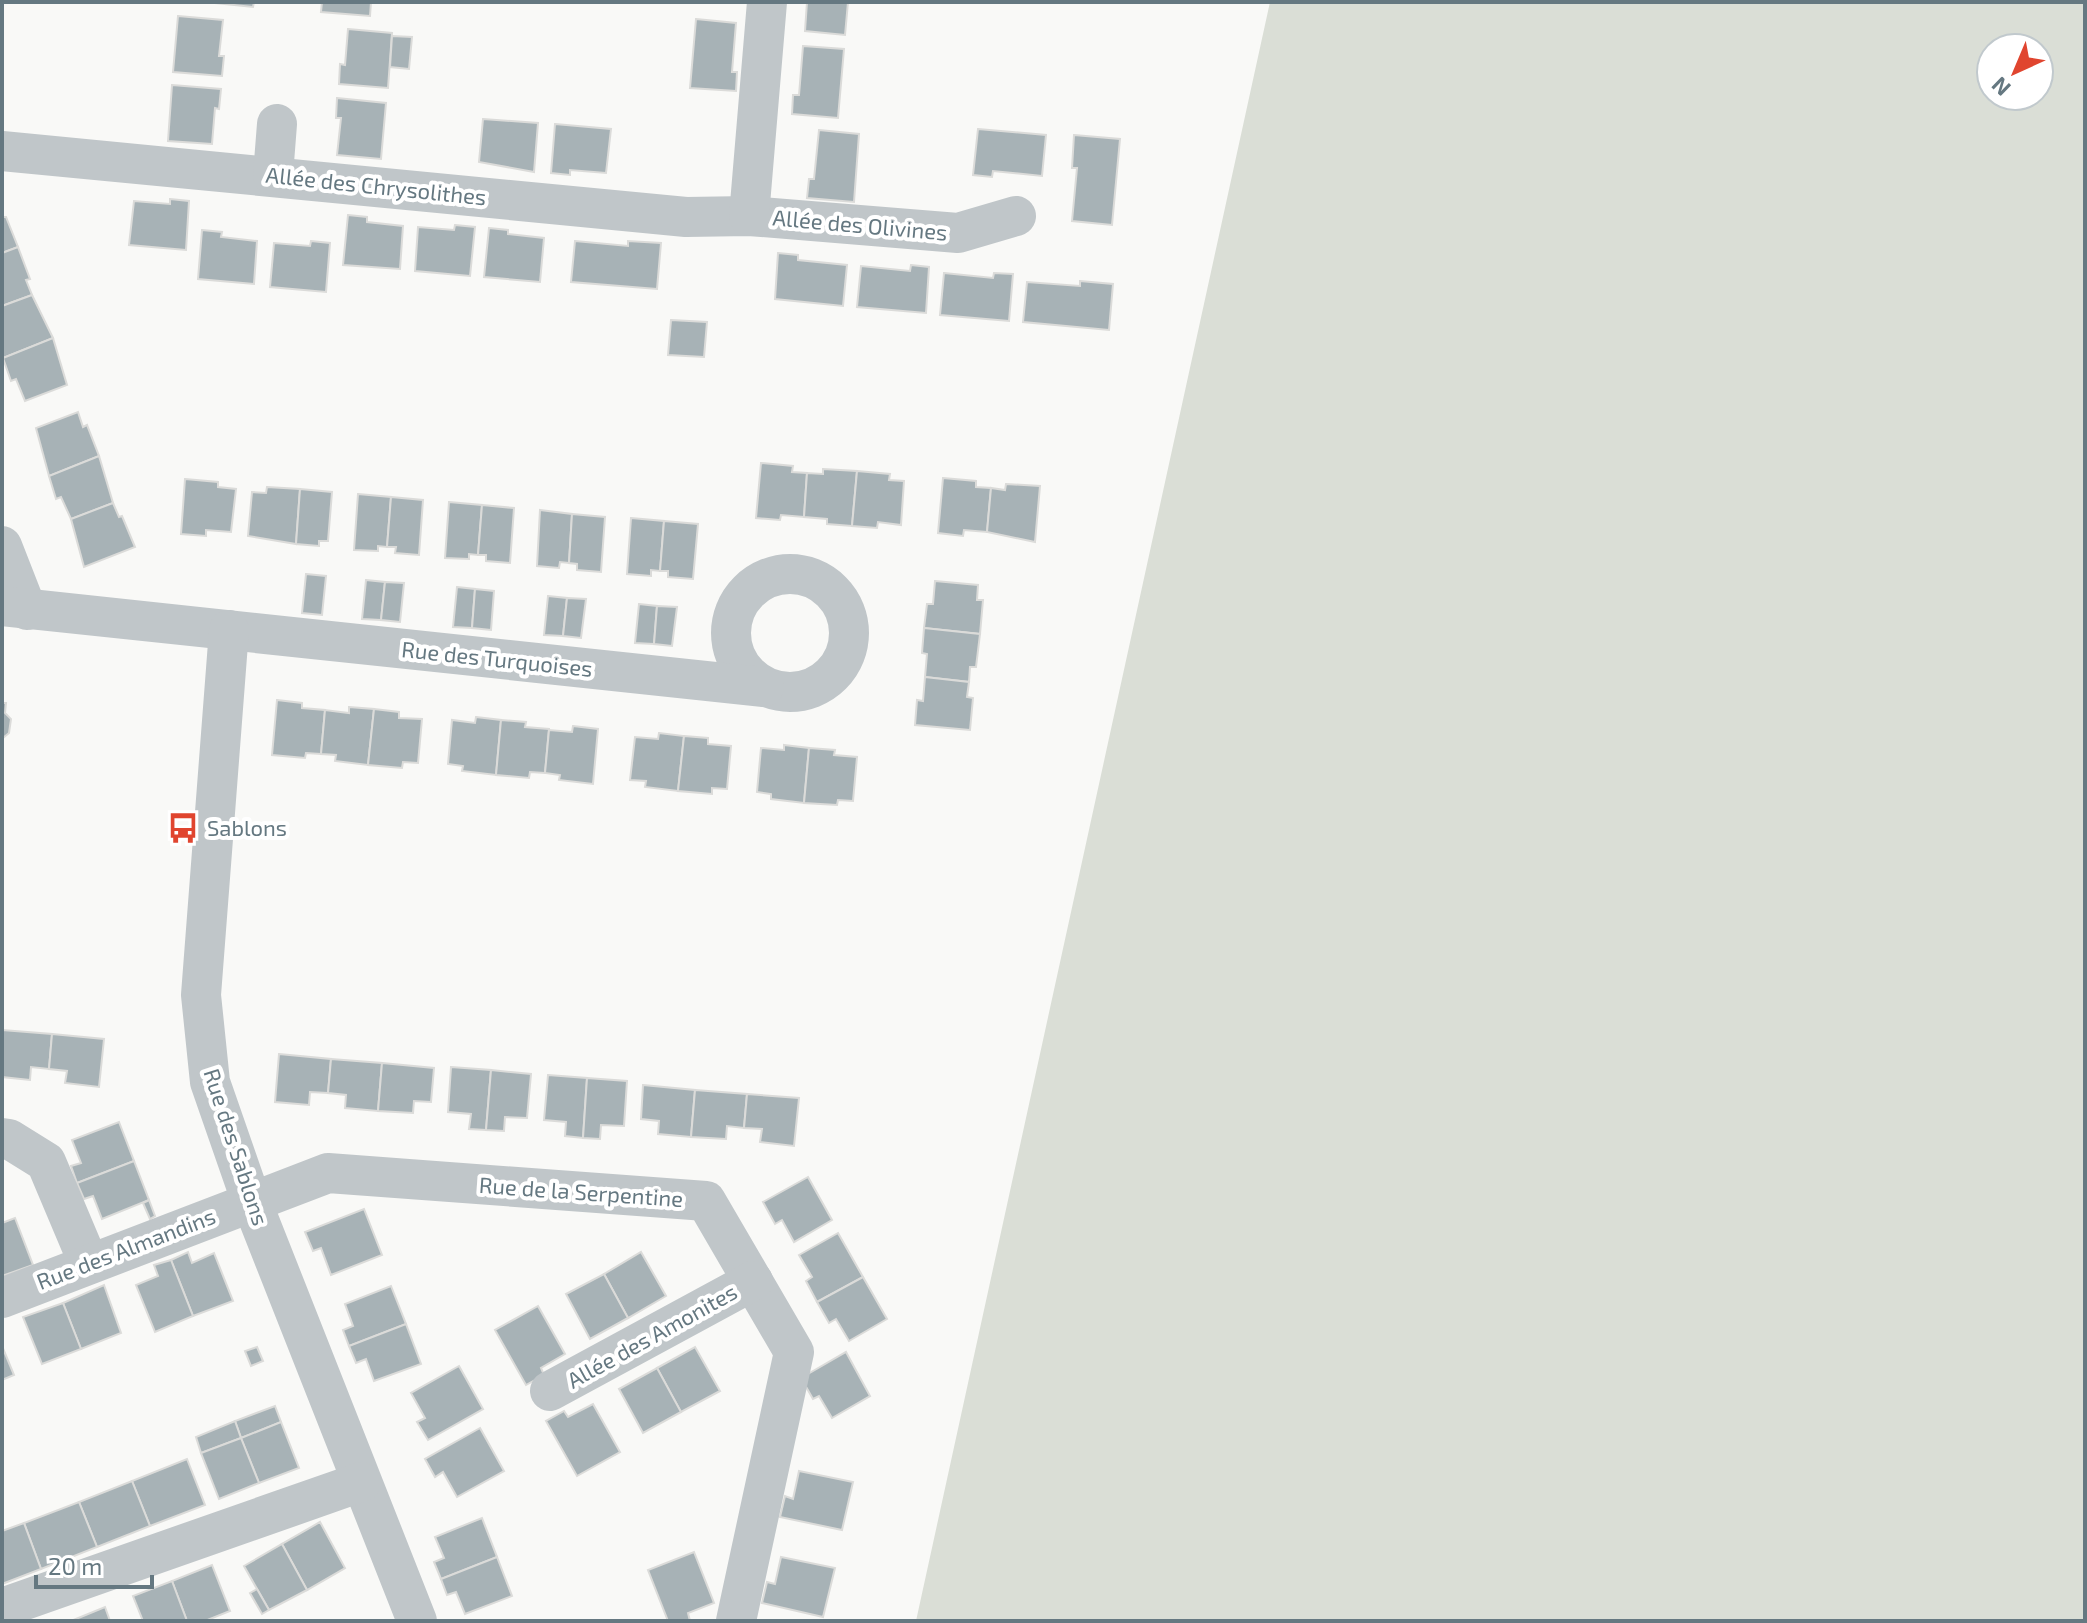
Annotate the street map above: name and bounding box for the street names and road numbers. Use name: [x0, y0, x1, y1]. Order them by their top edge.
street label: Allée des Chrysolithes: [265, 161, 488, 210]
street label: Allée des Olivines: [772, 203, 949, 245]
street label: Rue des Turquoises: [400, 635, 594, 681]
street label: Rue des Sablons: [199, 1065, 275, 1228]
street label: Rue de la Serpentine: [478, 1171, 684, 1211]
street label: Rue des Almandins: [33, 1202, 219, 1294]
street label: Allée des Amonites: [562, 1278, 741, 1393]

